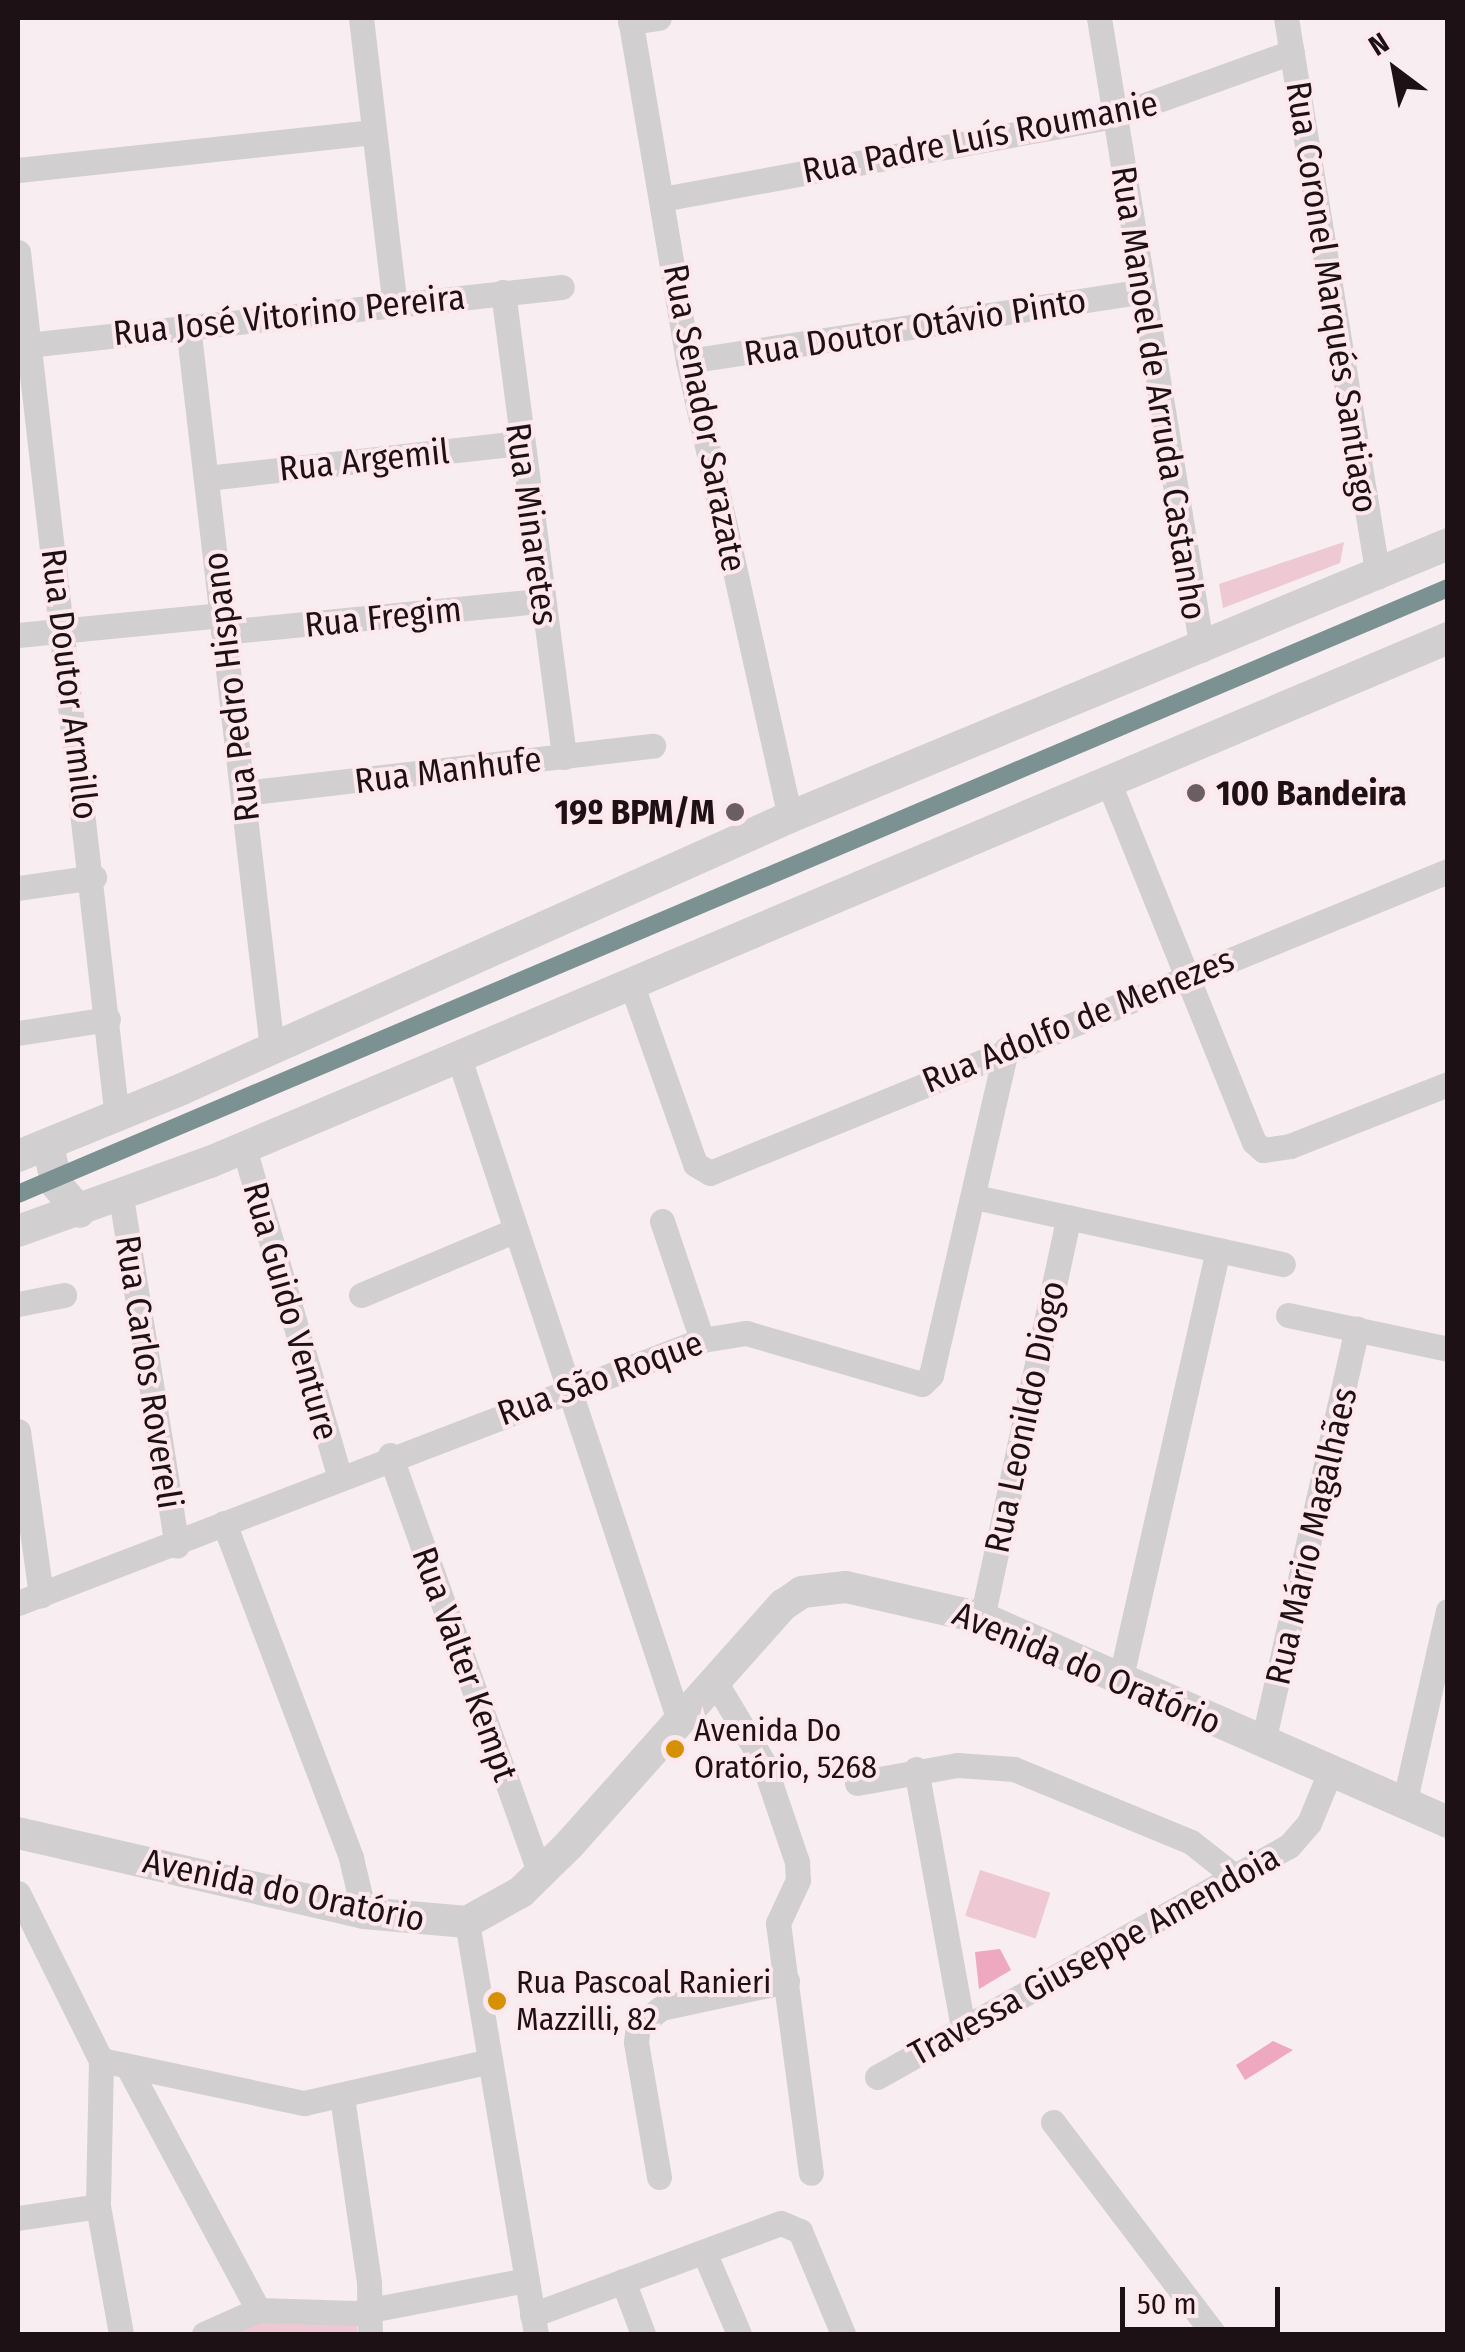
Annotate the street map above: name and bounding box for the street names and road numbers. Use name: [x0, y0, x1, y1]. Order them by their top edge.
street label: Rua Coronel Marqués Santiago: [1277, 78, 1387, 516]
street label: Rua Padre Luís Roumanie: [799, 82, 1161, 192]
street label: Rua Manoel de Arruda Castanho: [1102, 163, 1216, 623]
street label: Rua Senador Sarazate: [655, 261, 755, 575]
street label: Rua José Vitorino Pereira: [111, 276, 467, 354]
street label: Rua Doutor Otávio Pinto: [741, 279, 1089, 375]
street label: Rua Minaretes: [497, 420, 567, 628]
street label: Rua Argemil: [277, 430, 451, 490]
street label: Rua Doutor Armillo: [33, 546, 107, 822]
street label: Rua Pedro Hispano: [194, 550, 268, 824]
street label: Rua Fregim: [302, 588, 464, 646]
street label: Rua Manhufe: [352, 738, 544, 802]
street label: Rua Adolfo de Menezes: [916, 938, 1240, 1102]
street label: Rua Guido Venture: [234, 1177, 348, 1445]
street label: Rua Carlos Rovereli: [107, 1232, 191, 1512]
street label: Rua Leonildo Diogo: [976, 1277, 1074, 1557]
street label: Rua São Roque: [492, 1321, 708, 1435]
street label: Rua Mário Magalhães: [1256, 1383, 1366, 1689]
street label: Rua Valter Kempt: [403, 1541, 527, 1787]
street label: Avenida do Oratório: [947, 1593, 1227, 1743]
street label: Travessa Giuseppe Amendoia: [902, 1836, 1286, 2074]
street label: Avenida do Oratório: [139, 1840, 429, 1940]

